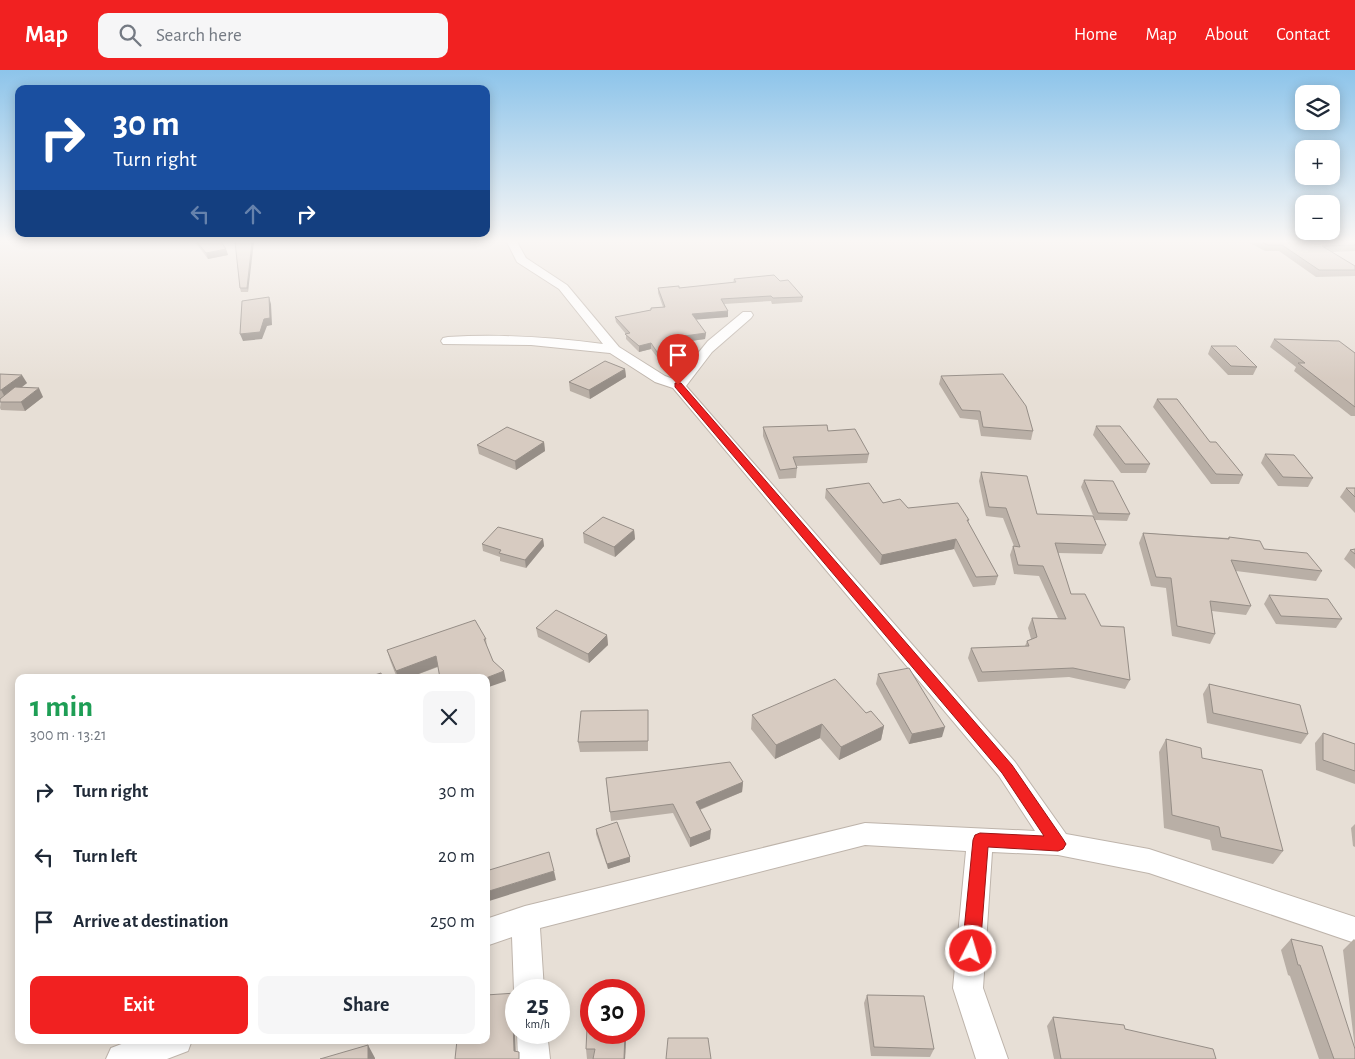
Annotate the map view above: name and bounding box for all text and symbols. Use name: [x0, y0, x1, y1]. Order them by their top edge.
search box: [98, 13, 448, 58]
icon: search: [116, 21, 144, 49]
text: Map: [25, 23, 68, 47]
text: Search here: [156, 26, 242, 45]
text: Home: [1074, 26, 1117, 44]
text: Map: [1145, 26, 1177, 44]
text: About: [1205, 26, 1248, 44]
text: Contact: [1276, 26, 1330, 44]
map controls: [1295, 85, 1340, 240]
button: layers: [1295, 85, 1340, 130]
icon: right: [30, 105, 95, 170]
text: 30 m: [113, 107, 180, 142]
button: +: [1295, 140, 1340, 185]
text: Turn right: [113, 148, 197, 170]
button: −: [1295, 195, 1340, 240]
icon: left: [186, 200, 214, 228]
icon: ahead: [239, 200, 267, 228]
icon: right: [292, 200, 320, 228]
pin: [657, 334, 699, 385]
icon: arrive: [664, 341, 692, 369]
button: close: [423, 691, 475, 743]
text: 1 min: [30, 692, 93, 722]
text: 300 m · 13:21: [30, 727, 106, 743]
icon: right: [30, 778, 58, 806]
text: Turn right: [73, 782, 148, 801]
text: 30 m: [439, 782, 475, 801]
icon: left: [30, 843, 58, 871]
text: Turn left: [73, 847, 137, 866]
text: 20 m: [438, 847, 475, 866]
icon: arrive: [30, 908, 58, 936]
text: Arrive at destination: [73, 912, 229, 931]
text: 250 m: [430, 912, 475, 931]
position arrow: [944, 924, 996, 976]
button: Exit: [30, 976, 248, 1034]
button: Share: [258, 976, 475, 1034]
speed limit sign: 30: [580, 979, 645, 1044]
text: 25: [526, 993, 549, 1018]
text: km/h: [525, 1018, 550, 1030]

